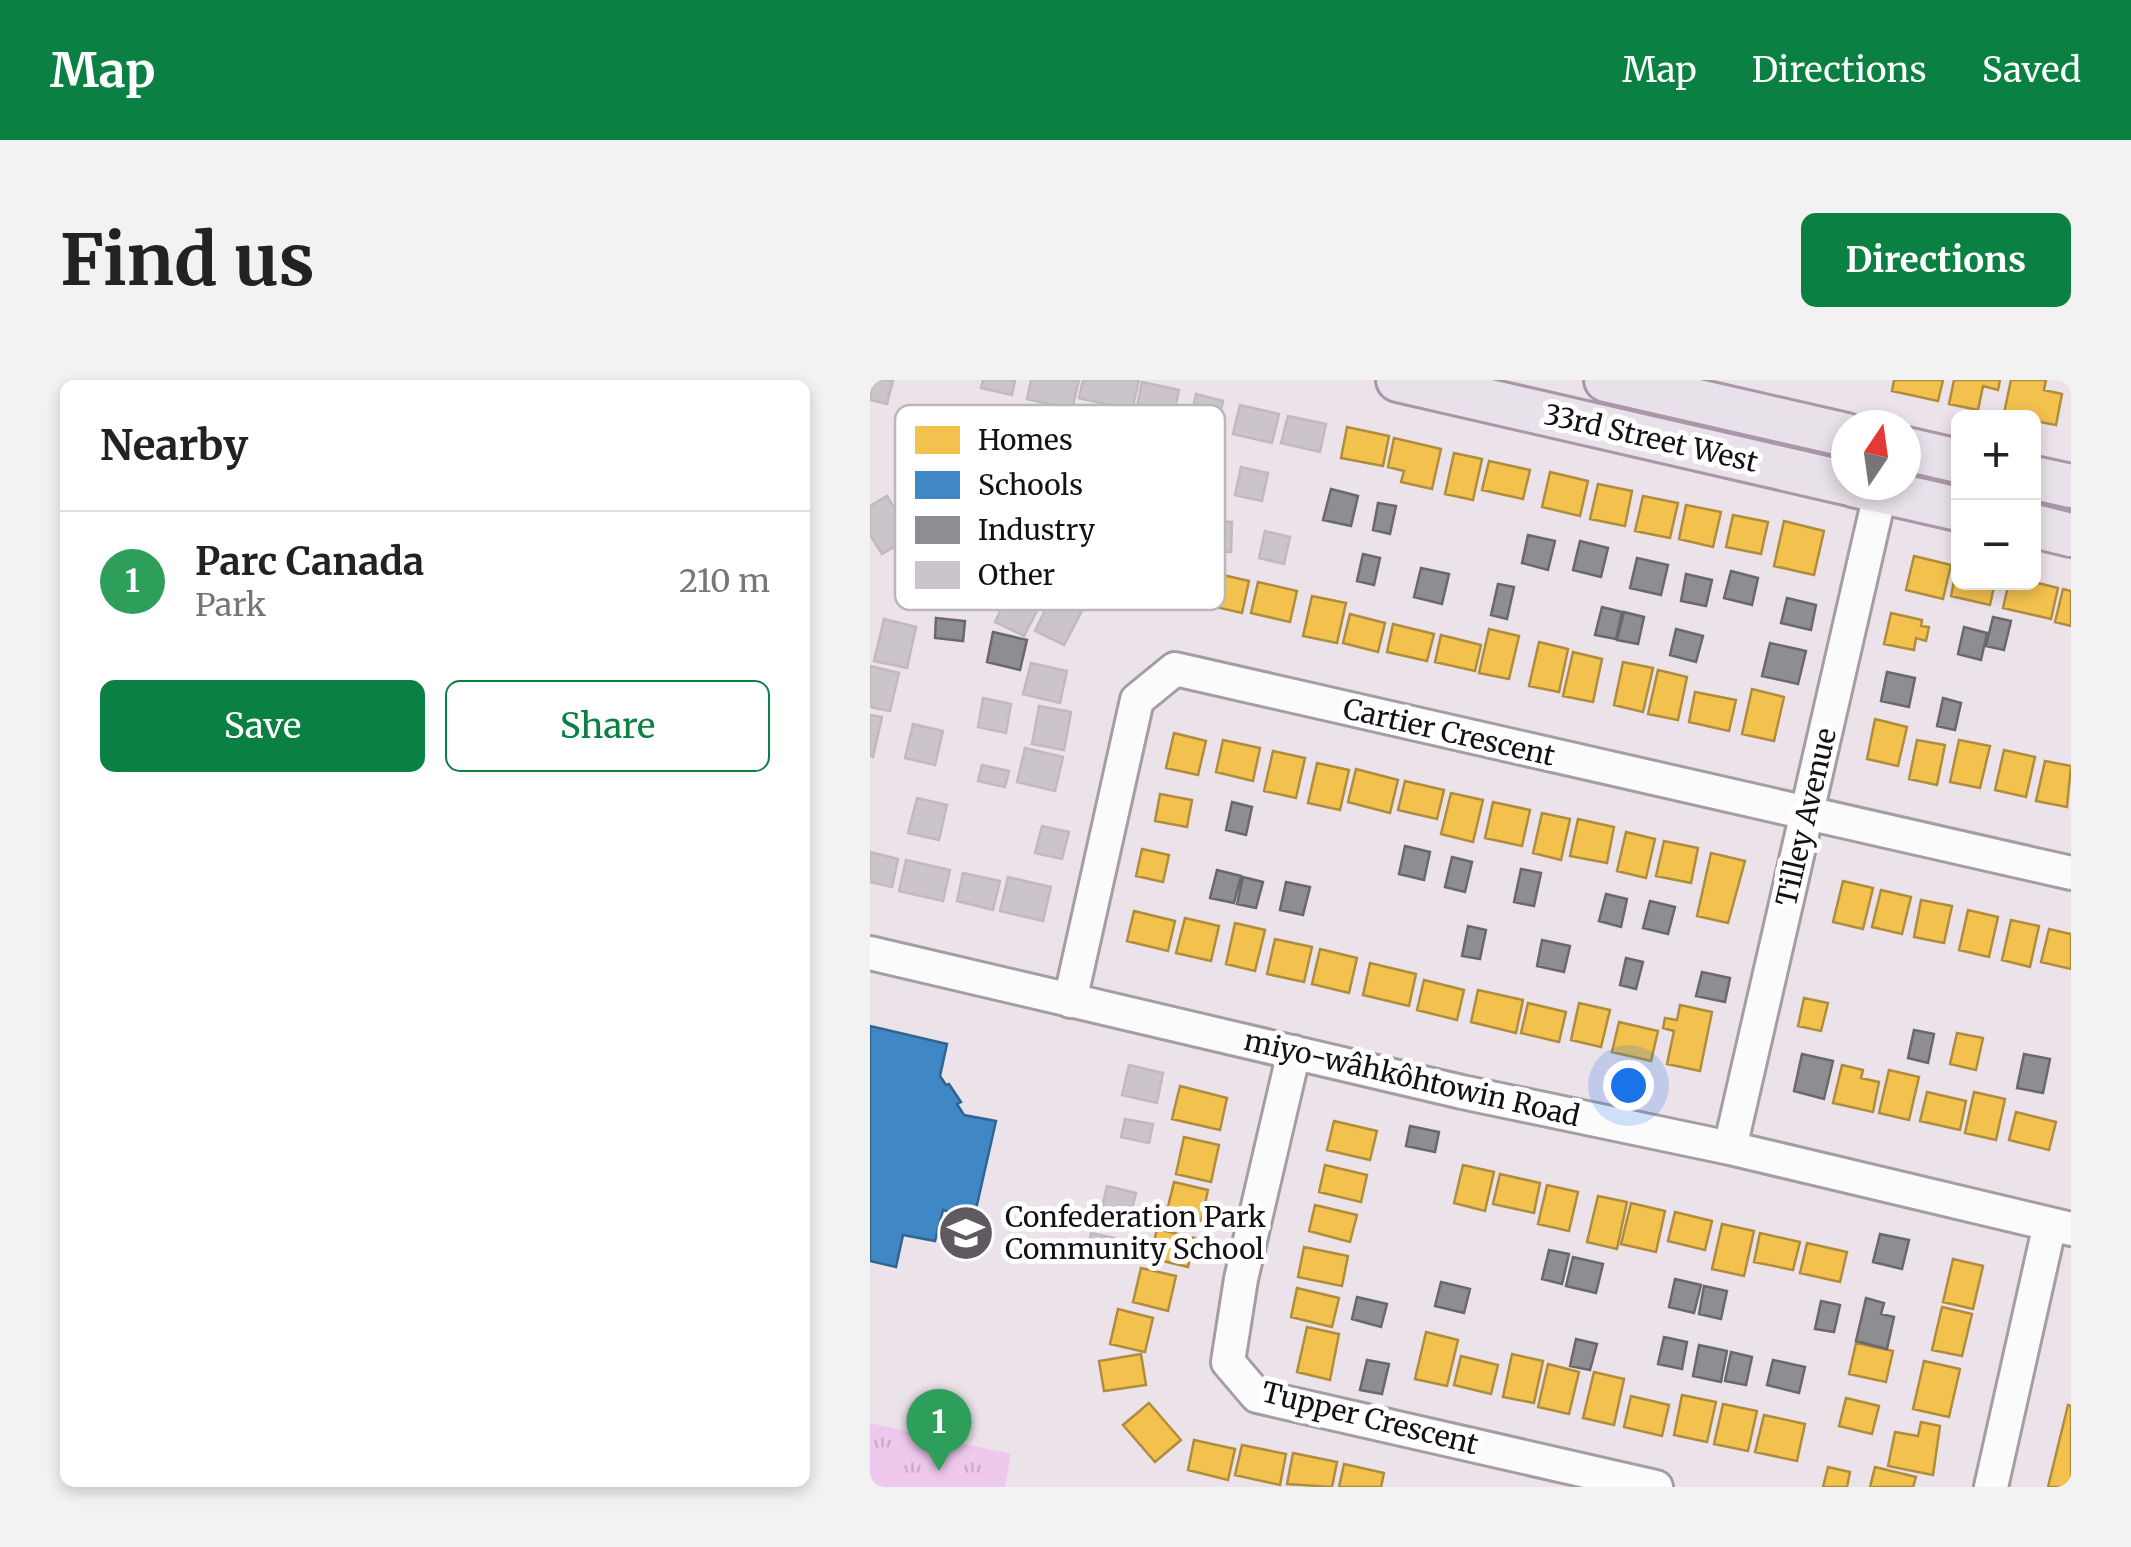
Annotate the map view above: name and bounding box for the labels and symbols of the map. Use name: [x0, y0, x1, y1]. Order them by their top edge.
street label: 33rd Street West: [1541, 396, 1761, 480]
legend: [895, 405, 1225, 610]
north arrow: [1831, 410, 1921, 500]
text: Homes: [978, 422, 1073, 458]
text: Schools: [978, 467, 1083, 503]
text: Industry: [978, 512, 1096, 548]
text: Other: [978, 557, 1055, 593]
street label: Cartier Crescent: [1340, 690, 1558, 774]
street label: Tilley Avenue: [1768, 724, 1844, 910]
street label: miyo-wâhkôhtowin Road: [1241, 1022, 1583, 1134]
your location: [1603, 1060, 1654, 1111]
place label: Confederation Park Community School: [1005, 1199, 1266, 1267]
school or university icon: Confederation Park Community School: [936, 1203, 996, 1263]
street label: Tupper Crescent: [1258, 1374, 1482, 1462]
pin: 1: [906, 1388, 972, 1471]

